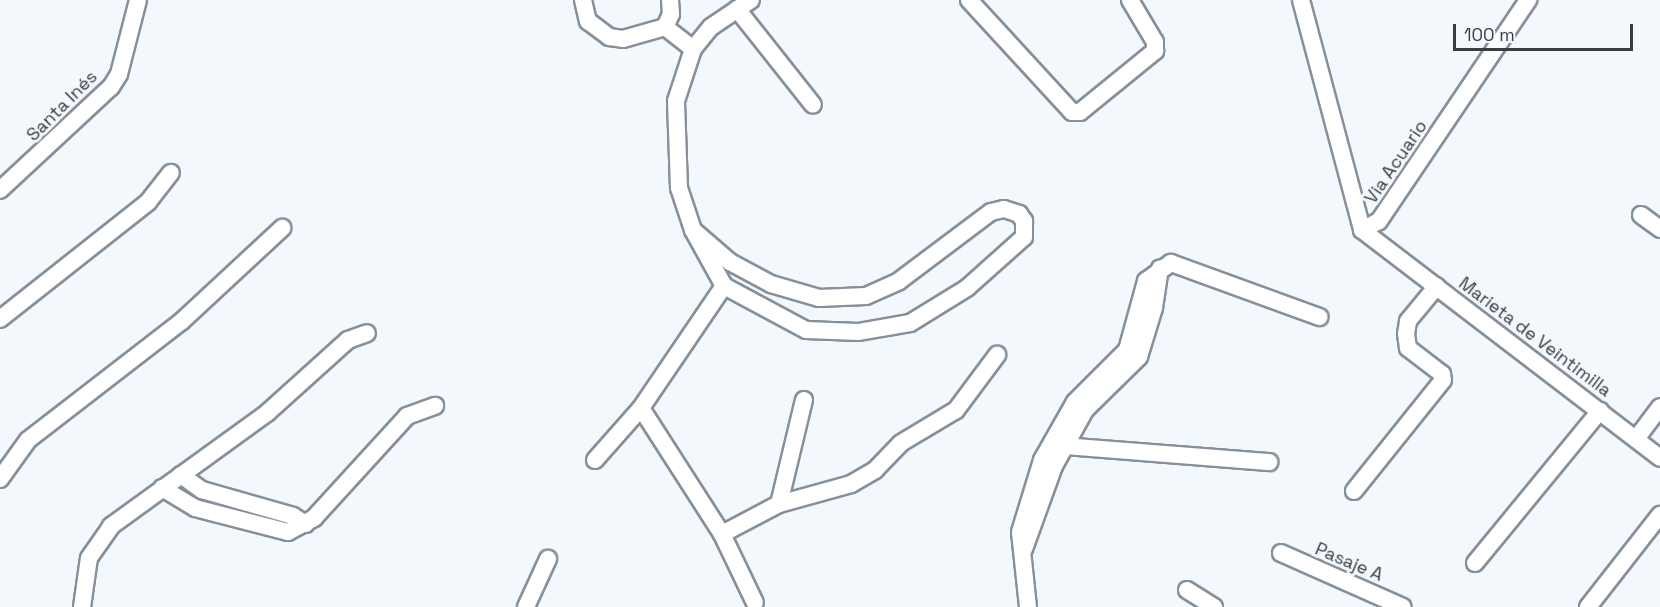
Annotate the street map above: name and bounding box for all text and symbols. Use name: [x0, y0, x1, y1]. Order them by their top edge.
scale bar: [1456, 12, 1636, 50]
text: 100 m: [1464, 23, 1515, 46]
street label: Santa Inés: [22, 66, 102, 146]
street label: Via Acuario: [1360, 116, 1432, 208]
street label: Marieta de Veintimilla: [1454, 273, 1616, 401]
street label: Pasaje A: [1312, 538, 1386, 586]

